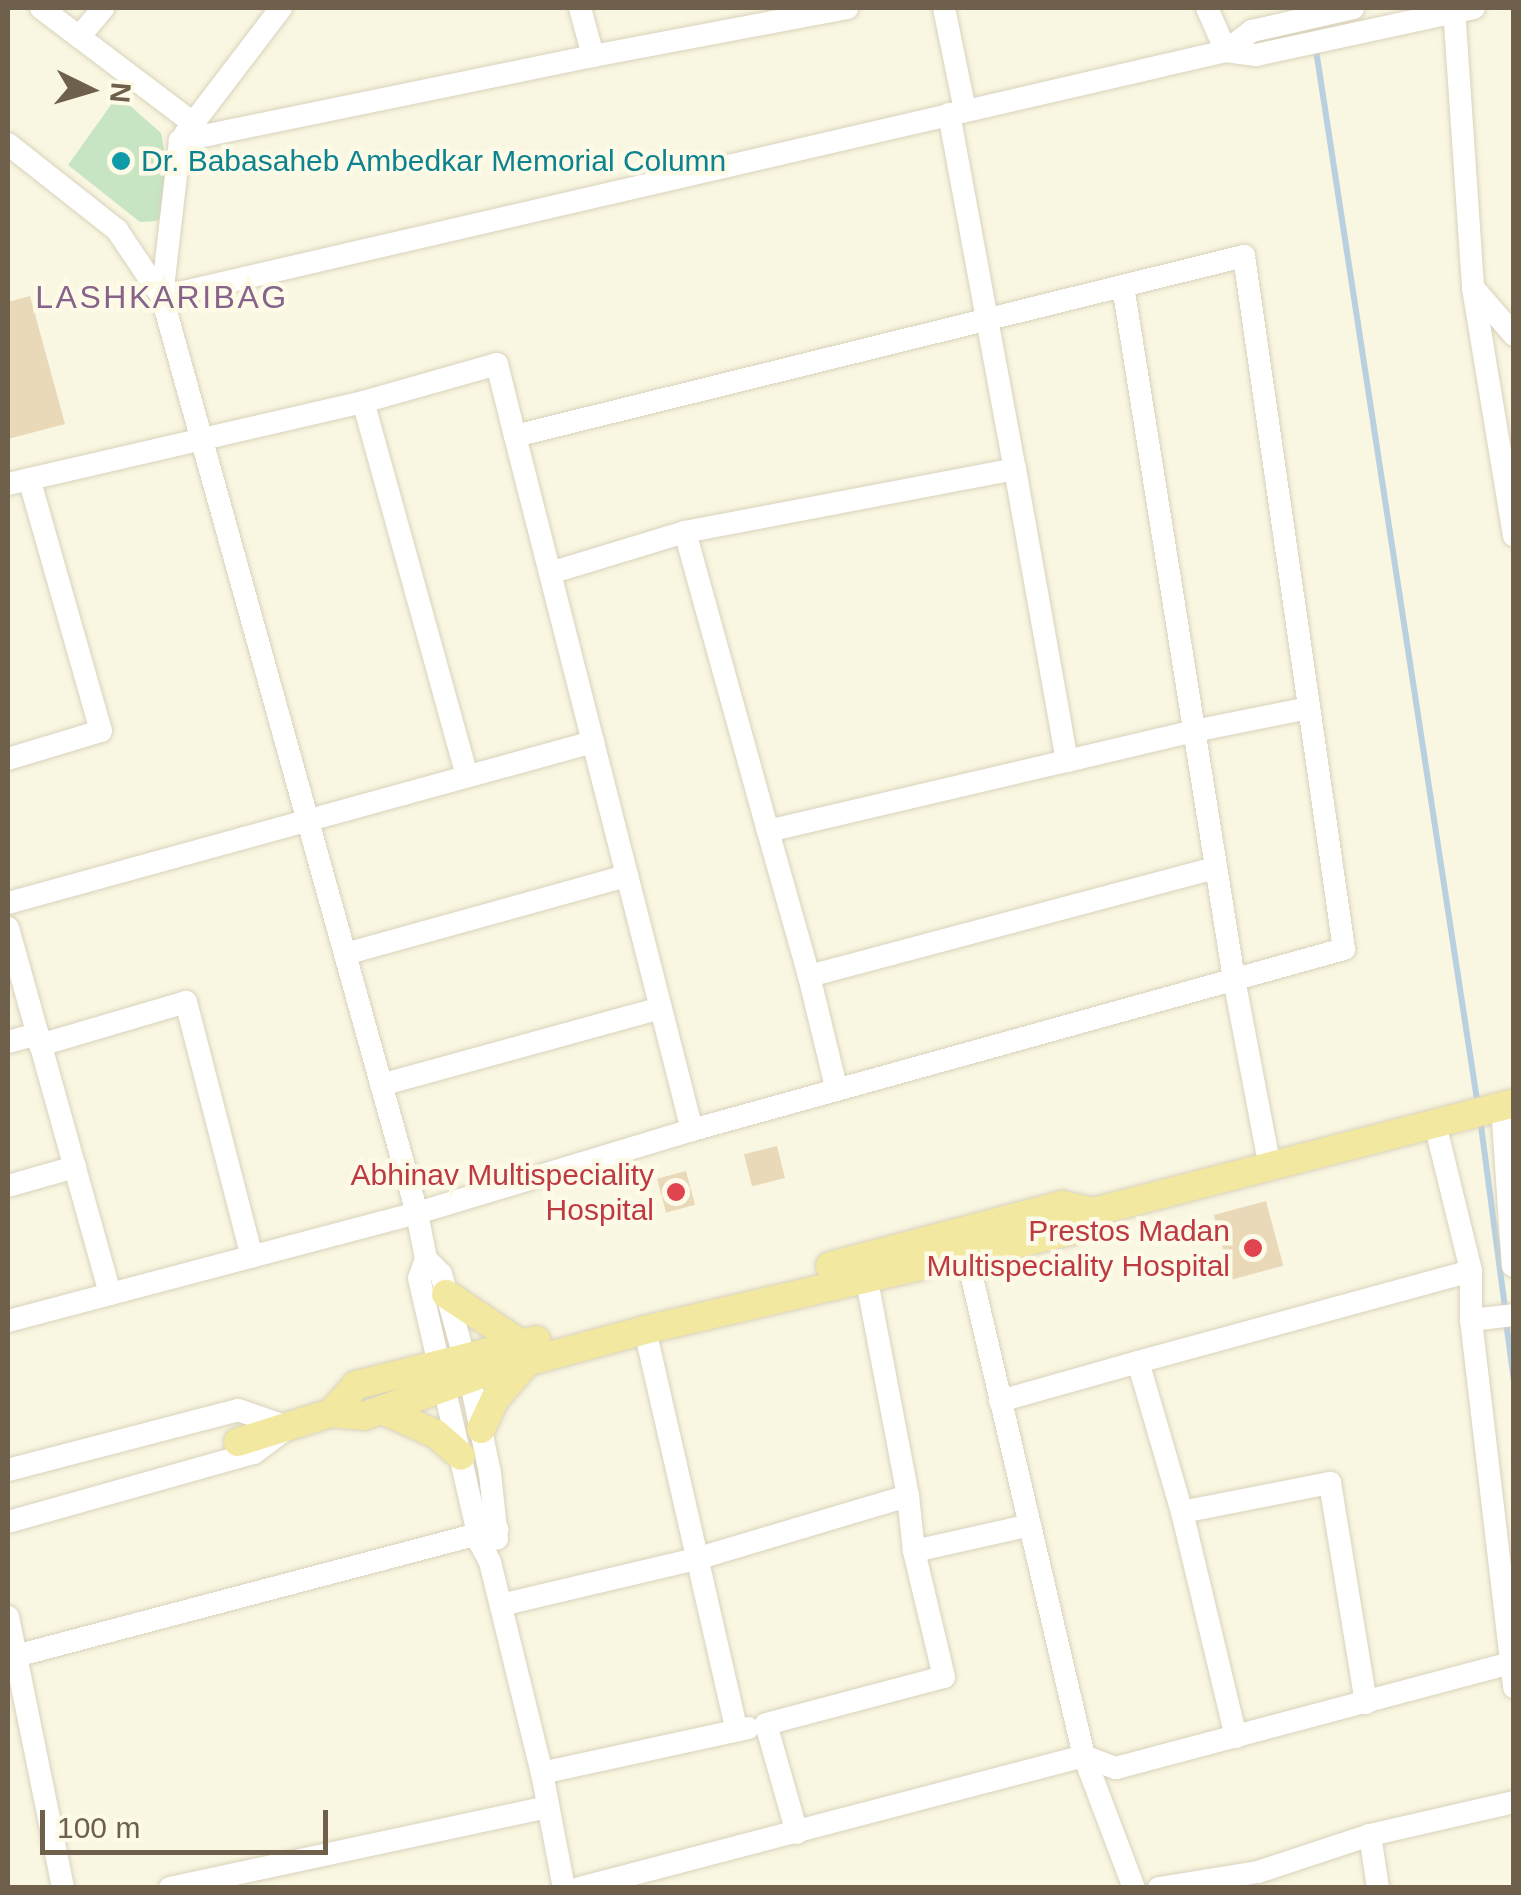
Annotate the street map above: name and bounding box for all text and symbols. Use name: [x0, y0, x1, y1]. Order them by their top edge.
north arrow: [40, 40, 140, 140]
text: N: [104, 81, 137, 104]
place label: Dr. Babasaheb Ambedkar Memorial Column: [141, 143, 728, 179]
marker: Dr. Babasaheb Ambedkar Memorial Column: [110, 150, 132, 172]
district label: LASHKARIBAG: [35, 278, 289, 316]
place label: Abhinav Multispeciality Hospital: [351, 1157, 654, 1228]
marker: Abhinav Multispeciality Hospital: [663, 1179, 689, 1205]
place label: Prestos Madan Multispeciality Hospital: [927, 1213, 1230, 1284]
marker: Prestos Madan Multispeciality Hospital: [1240, 1235, 1266, 1261]
scale bar: [45, 1790, 332, 1852]
text: 100 m: [57, 1811, 140, 1844]

